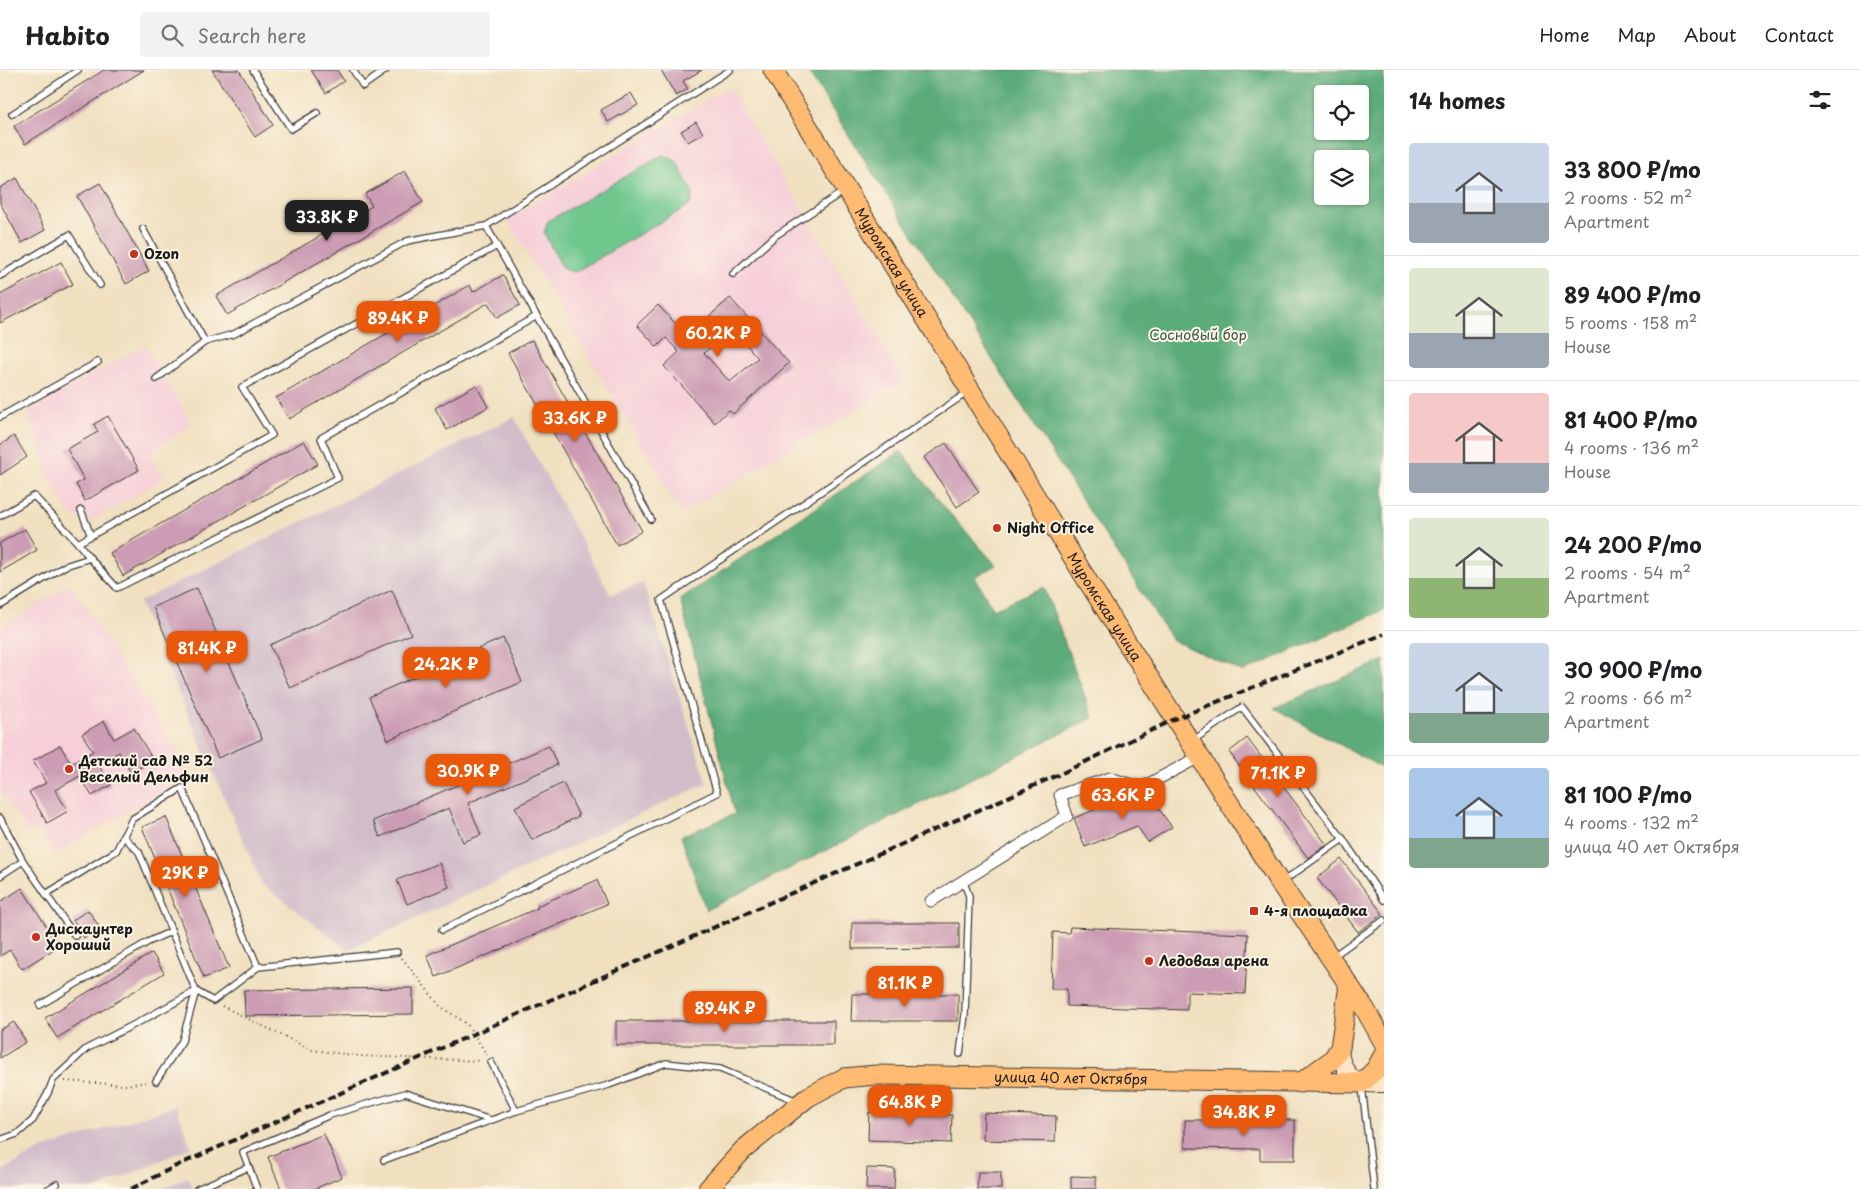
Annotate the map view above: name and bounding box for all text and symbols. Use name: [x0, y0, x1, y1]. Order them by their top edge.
search box: [140, 12, 490, 57]
text: Habito: [25, 17, 110, 53]
icon: search: [158, 21, 186, 49]
text: Search here: [198, 21, 306, 49]
text: Home: [1539, 21, 1589, 48]
text: Map: [1617, 21, 1656, 48]
text: About: [1684, 21, 1736, 48]
text: Contact: [1764, 21, 1834, 48]
text: 14 homes: [1409, 84, 1505, 116]
map controls: [1314, 85, 1369, 205]
button: locate: [1314, 85, 1369, 140]
icon: filters: [1806, 86, 1834, 114]
button: layers: [1314, 150, 1369, 205]
text: 33 800 ₽/mo: [1564, 153, 1701, 185]
icon: home: [1449, 163, 1509, 223]
text: 2 rooms · 52 m²: [1564, 185, 1692, 209]
pin: 33.8K ₽: [281, 200, 373, 242]
street label: Муромская улица: [850, 203, 934, 321]
text: 33.8K ₽: [296, 204, 358, 228]
text: Apartment: [1564, 209, 1649, 233]
place label: Ozon: [144, 243, 179, 264]
marker: Ozon: [128, 248, 140, 260]
text: 89 400 ₽/mo: [1564, 278, 1701, 310]
icon: home: [1449, 288, 1509, 348]
pin: 89.4K ₽: [352, 300, 444, 343]
text: 89.4K ₽: [367, 305, 429, 329]
text: 5 rooms · 158 m²: [1564, 310, 1697, 334]
pin: 60.2K ₽: [672, 316, 764, 358]
text: 60.2K ₽: [685, 320, 751, 344]
park label: Сосновый бор: [1149, 324, 1247, 345]
text: House: [1564, 334, 1611, 358]
pin: 33.6K ₽: [529, 400, 621, 443]
text: 81 400 ₽/mo: [1564, 403, 1697, 435]
text: 33.6K ₽: [543, 405, 607, 429]
icon: home: [1449, 413, 1509, 473]
text: 4 rooms · 136 m²: [1564, 435, 1699, 459]
text: House: [1564, 459, 1611, 483]
place label: Night Office: [1007, 517, 1094, 538]
marker: Night Office: [991, 522, 1003, 534]
text: 24 200 ₽/mo: [1564, 528, 1702, 560]
icon: home: [1449, 538, 1509, 598]
street label: Муромская улица: [1062, 548, 1147, 665]
text: 2 rooms · 54 m²: [1564, 560, 1691, 584]
text: Apartment: [1564, 584, 1649, 608]
pin: 81.4K ₽: [161, 630, 253, 673]
text: 81.4K ₽: [178, 635, 236, 659]
pin: 24.2K ₽: [400, 646, 492, 689]
text: 24.2K ₽: [414, 651, 478, 675]
text: 30 900 ₽/mo: [1564, 653, 1702, 685]
icon: home: [1449, 663, 1509, 723]
text: 2 rooms · 66 m²: [1564, 685, 1692, 709]
text: Apartment: [1564, 709, 1649, 733]
place label: Детский сад № 52 Веселый Дельфин: [78, 750, 213, 787]
pin: 30.9K ₽: [422, 754, 514, 796]
pin: 71.1K ₽: [1232, 756, 1324, 798]
text: 30.9K ₽: [437, 758, 499, 782]
text: 71.1K ₽: [1251, 760, 1306, 784]
marker: Детский сад № 52 Веселый Дельфин: [63, 763, 75, 775]
pin: 63.6K ₽: [1077, 778, 1169, 820]
text: 81 100 ₽/mo: [1564, 778, 1692, 810]
text: 63.6K ₽: [1091, 782, 1155, 806]
icon: home: [1449, 788, 1509, 848]
text: 4 rooms · 132 m²: [1564, 810, 1699, 834]
text: улица 40 лет Октября: [1564, 834, 1740, 858]
pin: 29K ₽: [150, 856, 220, 898]
text: 29K ₽: [162, 860, 208, 884]
place label: 4-я площадка: [1264, 900, 1368, 921]
marker: 4-я площадка: [1248, 905, 1260, 917]
place label: Дискаунтер Хороший: [45, 918, 133, 955]
marker: Дискаунтер Хороший: [30, 931, 42, 943]
place label: Ледовая арена: [1159, 950, 1269, 971]
marker: Ледовая арена: [1143, 955, 1155, 967]
pin: 81.1K ₽: [859, 966, 951, 1008]
text: 81.1K ₽: [877, 970, 933, 994]
pin: 89.4K ₽: [679, 990, 771, 1033]
text: 89.4K ₽: [694, 995, 756, 1019]
street label: улица 40 лет Октября: [994, 1066, 1148, 1089]
pin: 64.8K ₽: [864, 1084, 956, 1127]
text: 64.8K ₽: [878, 1089, 942, 1113]
pin: 34.8K ₽: [1198, 1094, 1290, 1137]
text: 34.8K ₽: [1212, 1099, 1276, 1123]

